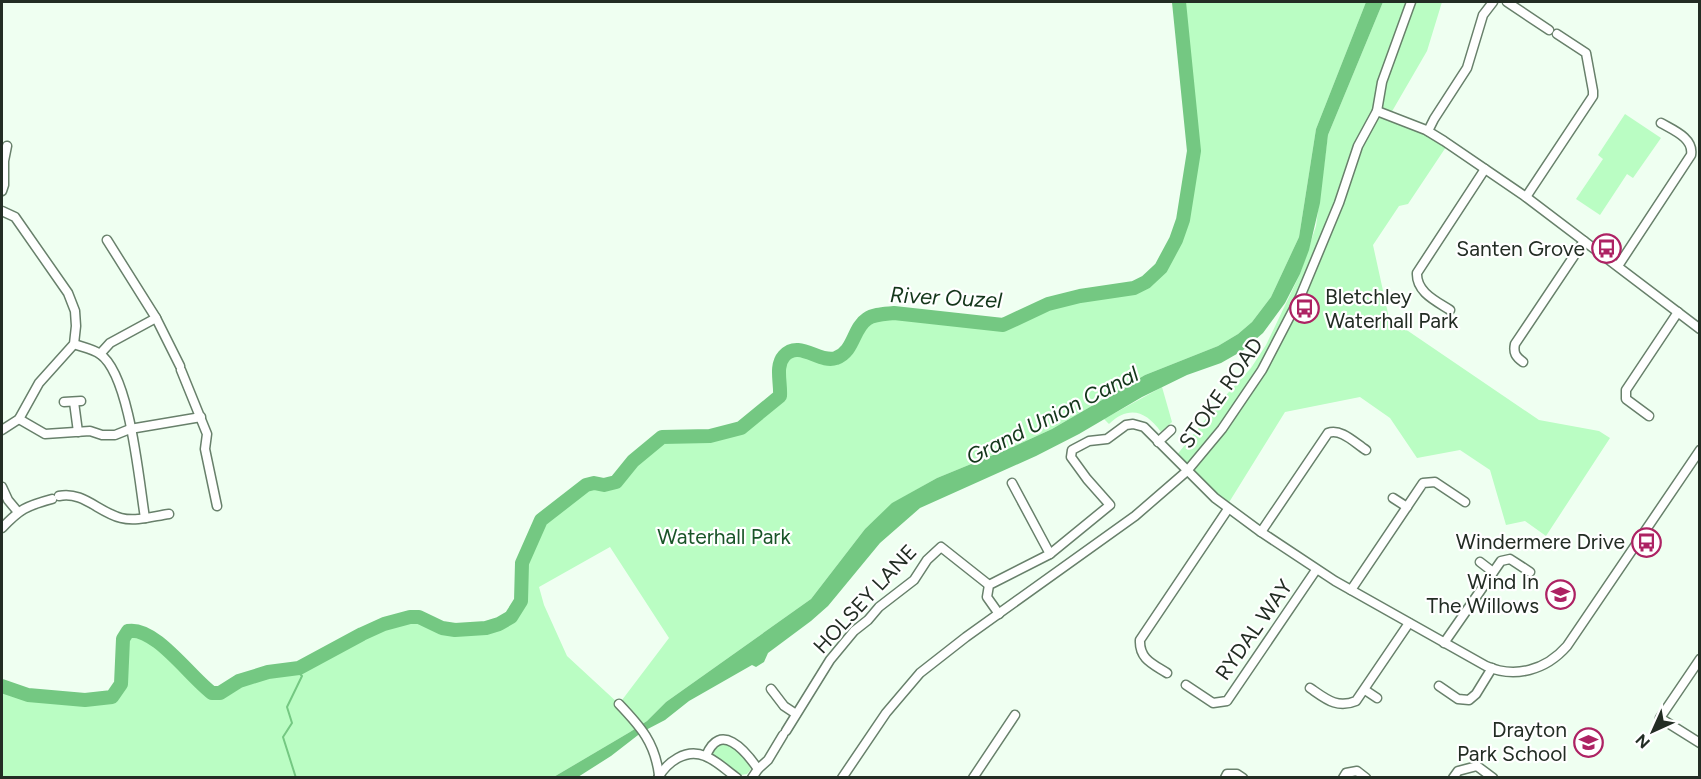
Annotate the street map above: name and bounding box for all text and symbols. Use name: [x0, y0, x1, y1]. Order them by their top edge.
bus stop icon: Santen Grove: [1590, 233, 1622, 265]
place label: Santen Grove: [1456, 236, 1585, 261]
water label: River Ouzel: [889, 281, 1003, 314]
place label: Bletchley Waterhall Park: [1325, 284, 1459, 333]
bus stop icon: Bletchley Waterhall Park: [1288, 293, 1320, 325]
street label: STOKE ROAD: [1173, 333, 1268, 453]
water label: Grand Union Canal: [961, 360, 1143, 471]
park label: Waterhall Park: [657, 524, 791, 549]
bus stop icon: Windermere Drive: [1630, 526, 1662, 558]
place label: Windermere Drive: [1456, 529, 1625, 554]
street label: HOLSEY LANE: [808, 539, 922, 658]
place label: Wind In The Willows: [1427, 569, 1539, 618]
street label: RYDAL WAY: [1210, 574, 1297, 685]
school or university icon: Wind In The Willows: [1544, 578, 1576, 610]
north arrow: [1623, 701, 1683, 761]
place label: Drayton Park School: [1457, 717, 1567, 766]
school or university icon: Drayton Park School: [1572, 726, 1604, 758]
text: N: [1632, 730, 1654, 752]

